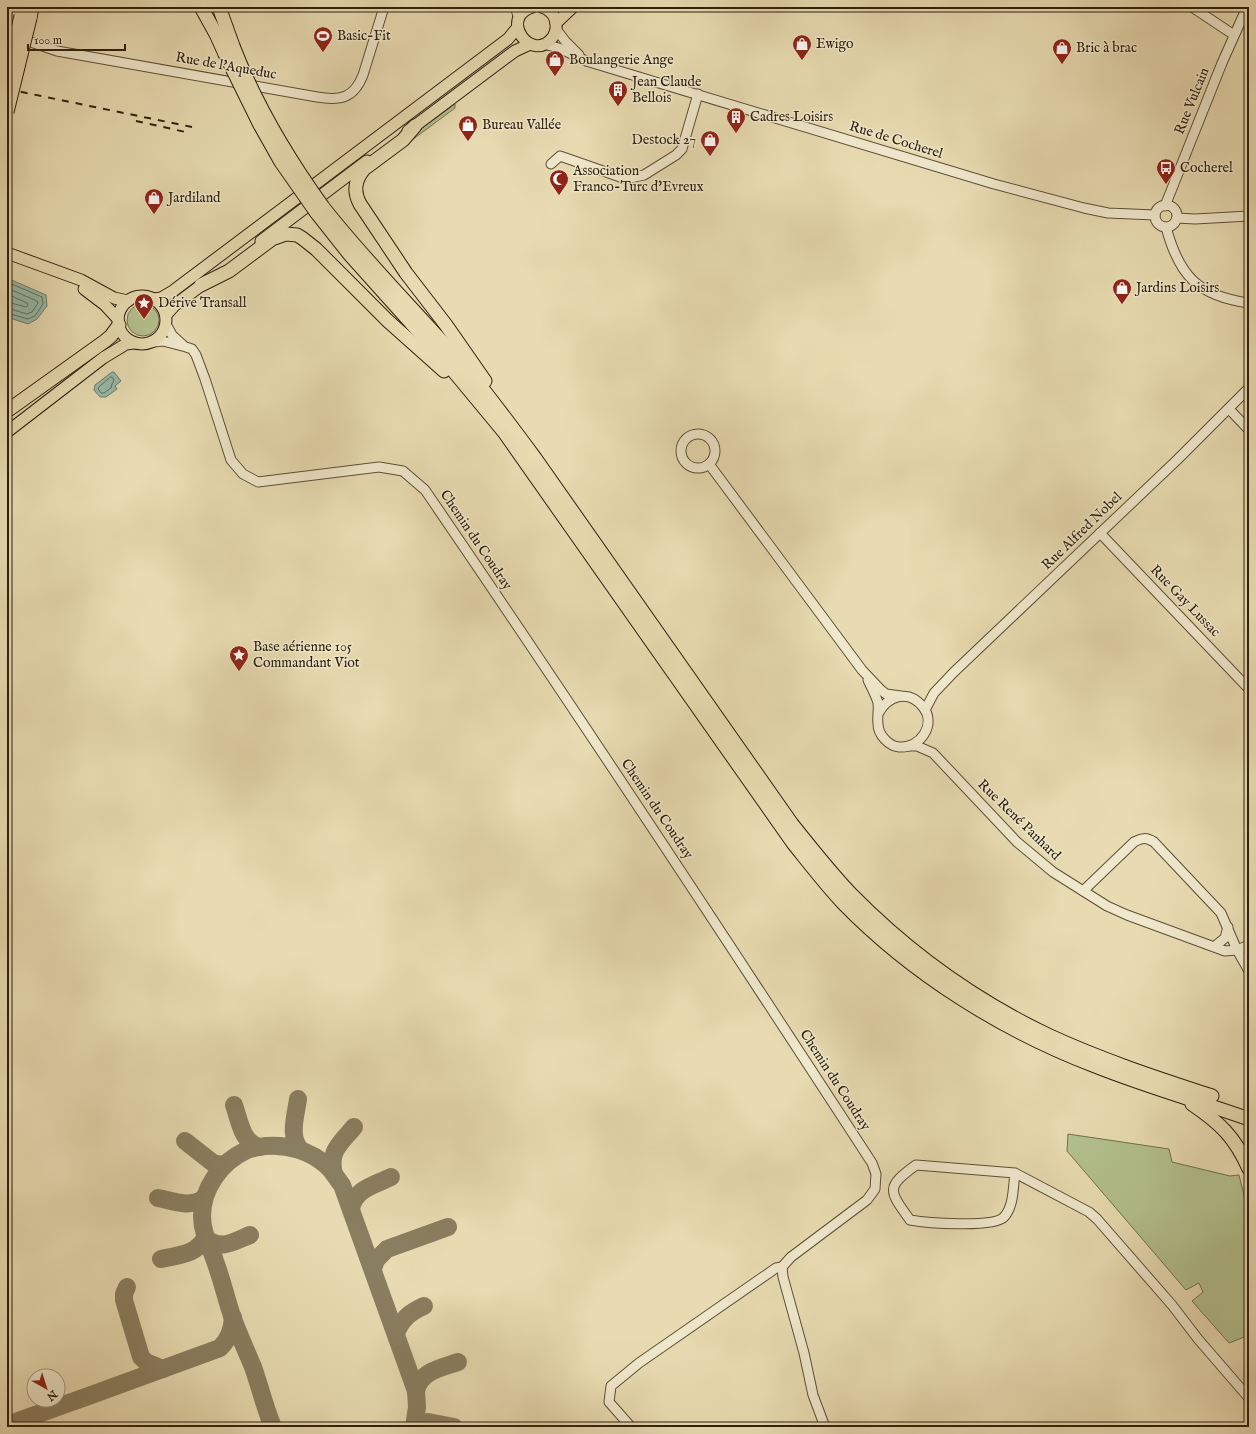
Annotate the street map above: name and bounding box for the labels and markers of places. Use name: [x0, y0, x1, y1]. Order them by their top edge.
sports icon: Basic-Fit: [312, 25, 334, 53]
place label: Basic-Fit: [337, 27, 391, 45]
shop icon: Ewigo: [791, 33, 813, 61]
place label: Ewigo: [816, 35, 854, 53]
shop icon: Bric à brac: [1051, 37, 1073, 65]
place label: Bric à brac: [1076, 39, 1137, 57]
shop icon: Boulangerie Ange: [544, 49, 566, 77]
place label: Boulangerie Ange: [569, 51, 674, 69]
place label: Jean Claude Bellois: [630, 73, 702, 107]
building icon: Jean Claude Bellois: [607, 79, 629, 107]
building icon: Cadres Loisirs: [725, 106, 747, 134]
place label: Cadres Loisirs: [750, 108, 833, 126]
shop icon: Bureau Vallée: [457, 114, 479, 142]
place label: Bureau Vallée: [482, 116, 562, 134]
shop icon: Destock 27: [699, 129, 721, 157]
place label: Destock 27: [632, 131, 696, 149]
bus stop icon: Cocherel: [1155, 157, 1177, 185]
place label: Cocherel: [1180, 159, 1233, 177]
place label: Association Franco-Turc d'Evreux: [572, 162, 704, 196]
mosque icon: Association Franco-Turc d'Evreux: [548, 168, 570, 196]
shop icon: Jardiland: [143, 187, 165, 215]
place label: Jardiland: [166, 189, 221, 207]
shop icon: Jardins Loisirs: [1111, 277, 1133, 305]
place label: Jardins Loisirs: [1134, 279, 1219, 297]
place icon: Dérive Transall: [133, 292, 155, 320]
place label: Dérive Transall: [158, 294, 247, 312]
place label: Base aérienne 105 Commandant Viot: [253, 638, 360, 672]
place icon: Base aérienne 105 Commandant Viot: [228, 644, 250, 672]

